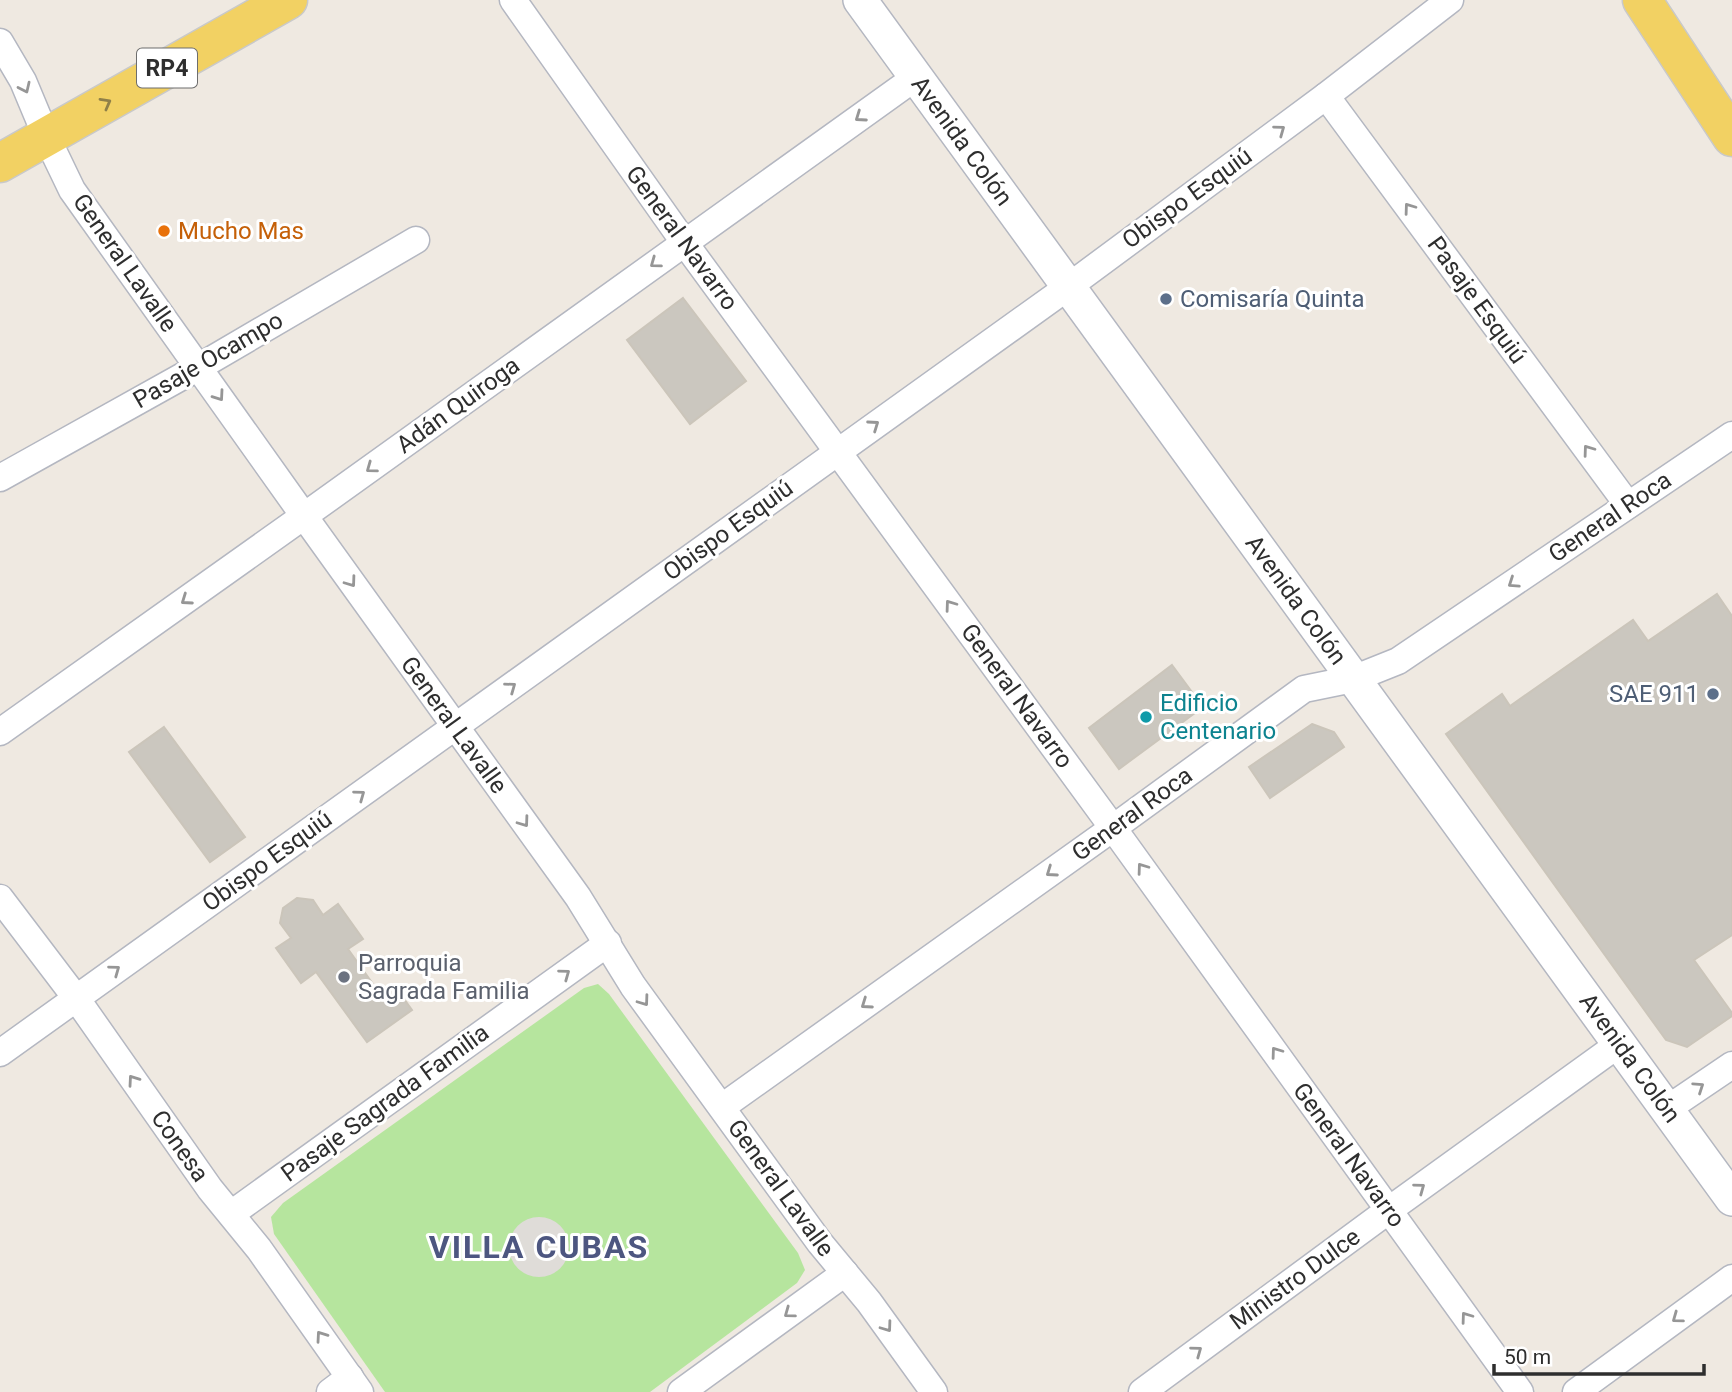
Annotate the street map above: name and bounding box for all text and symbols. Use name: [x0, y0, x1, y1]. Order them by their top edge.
road number: RP4: [137, 48, 197, 88]
street label: Avenida Colón: [906, 71, 1018, 211]
one-way arrow: [17, 81, 31, 93]
one-way arrow: [98, 98, 111, 111]
one-way arrow: [855, 109, 868, 121]
one-way arrow: [1272, 125, 1285, 138]
street label: Obispo Esquiú: [1117, 142, 1257, 254]
street label: General Navarro: [620, 160, 744, 316]
street label: General Lavalle: [67, 189, 183, 337]
one-way arrow: [1404, 203, 1417, 216]
place label: Mucho Mas: [178, 217, 304, 245]
marker: Mucho Mas: [156, 223, 172, 239]
street label: Pasaje Esquiú: [1422, 231, 1532, 369]
one-way arrow: [650, 255, 663, 267]
place label: Comisaría Quinta: [1180, 285, 1364, 313]
marker: Comisaría Quinta: [1158, 291, 1174, 307]
street label: Pasaje Ocampo: [128, 306, 288, 414]
street label: Adán Quiroga: [391, 351, 525, 459]
one-way arrow: [211, 388, 223, 401]
one-way arrow: [866, 421, 879, 433]
one-way arrow: [1583, 445, 1596, 458]
one-way arrow: [366, 460, 379, 472]
street label: General Roca: [1543, 466, 1677, 568]
street label: Obispo Esquiú: [658, 474, 798, 586]
street label: Avenida Colón: [1240, 530, 1352, 670]
one-way arrow: [343, 574, 355, 587]
one-way arrow: [1508, 575, 1521, 587]
one-way arrow: [181, 592, 194, 604]
one-way arrow: [946, 600, 959, 613]
street label: General Navarro: [955, 618, 1079, 774]
street label: General Lavalle: [395, 651, 513, 799]
place label: SAE 911: [1609, 680, 1699, 708]
one-way arrow: [503, 683, 516, 695]
marker: SAE 911: [1705, 686, 1721, 702]
place label: Edificio Centenario: [1160, 689, 1276, 745]
marker: Edificio Centenario: [1138, 709, 1154, 725]
street label: General Roca: [1066, 761, 1198, 867]
one-way arrow: [352, 791, 365, 803]
street label: Obispo Esquiú: [197, 805, 337, 917]
one-way arrow: [516, 814, 528, 827]
one-way arrow: [1138, 863, 1150, 876]
one-way arrow: [1046, 864, 1059, 876]
place label: Parroquia Sagrada Familia: [358, 949, 530, 1005]
one-way arrow: [107, 966, 120, 979]
marker: Parroquia Sagrada Familia: [336, 969, 352, 985]
one-way arrow: [557, 970, 570, 982]
street label: Avenida Colón: [1574, 988, 1686, 1128]
one-way arrow: [636, 993, 648, 1006]
one-way arrow: [861, 996, 874, 1008]
street label: Pasaje Sagrada Familia: [276, 1018, 494, 1188]
one-way arrow: [1271, 1047, 1284, 1060]
one-way arrow: [129, 1075, 141, 1088]
street label: General Navarro: [1287, 1077, 1411, 1233]
one-way arrow: [1691, 1083, 1704, 1095]
street label: Conesa: [145, 1105, 215, 1187]
street label: General Lavalle: [722, 1114, 840, 1262]
one-way arrow: [1412, 1184, 1425, 1196]
street label: Ministro Dulce: [1225, 1222, 1365, 1336]
district label: VILLA CUBAS: [429, 1228, 649, 1266]
one-way arrow: [784, 1305, 797, 1317]
one-way arrow: [1672, 1310, 1685, 1323]
one-way arrow: [1462, 1312, 1474, 1325]
one-way arrow: [879, 1319, 891, 1332]
one-way arrow: [317, 1331, 329, 1344]
scale bar: [1494, 1332, 1704, 1376]
text: 50 m: [1504, 1345, 1551, 1369]
one-way arrow: [1189, 1347, 1202, 1360]

